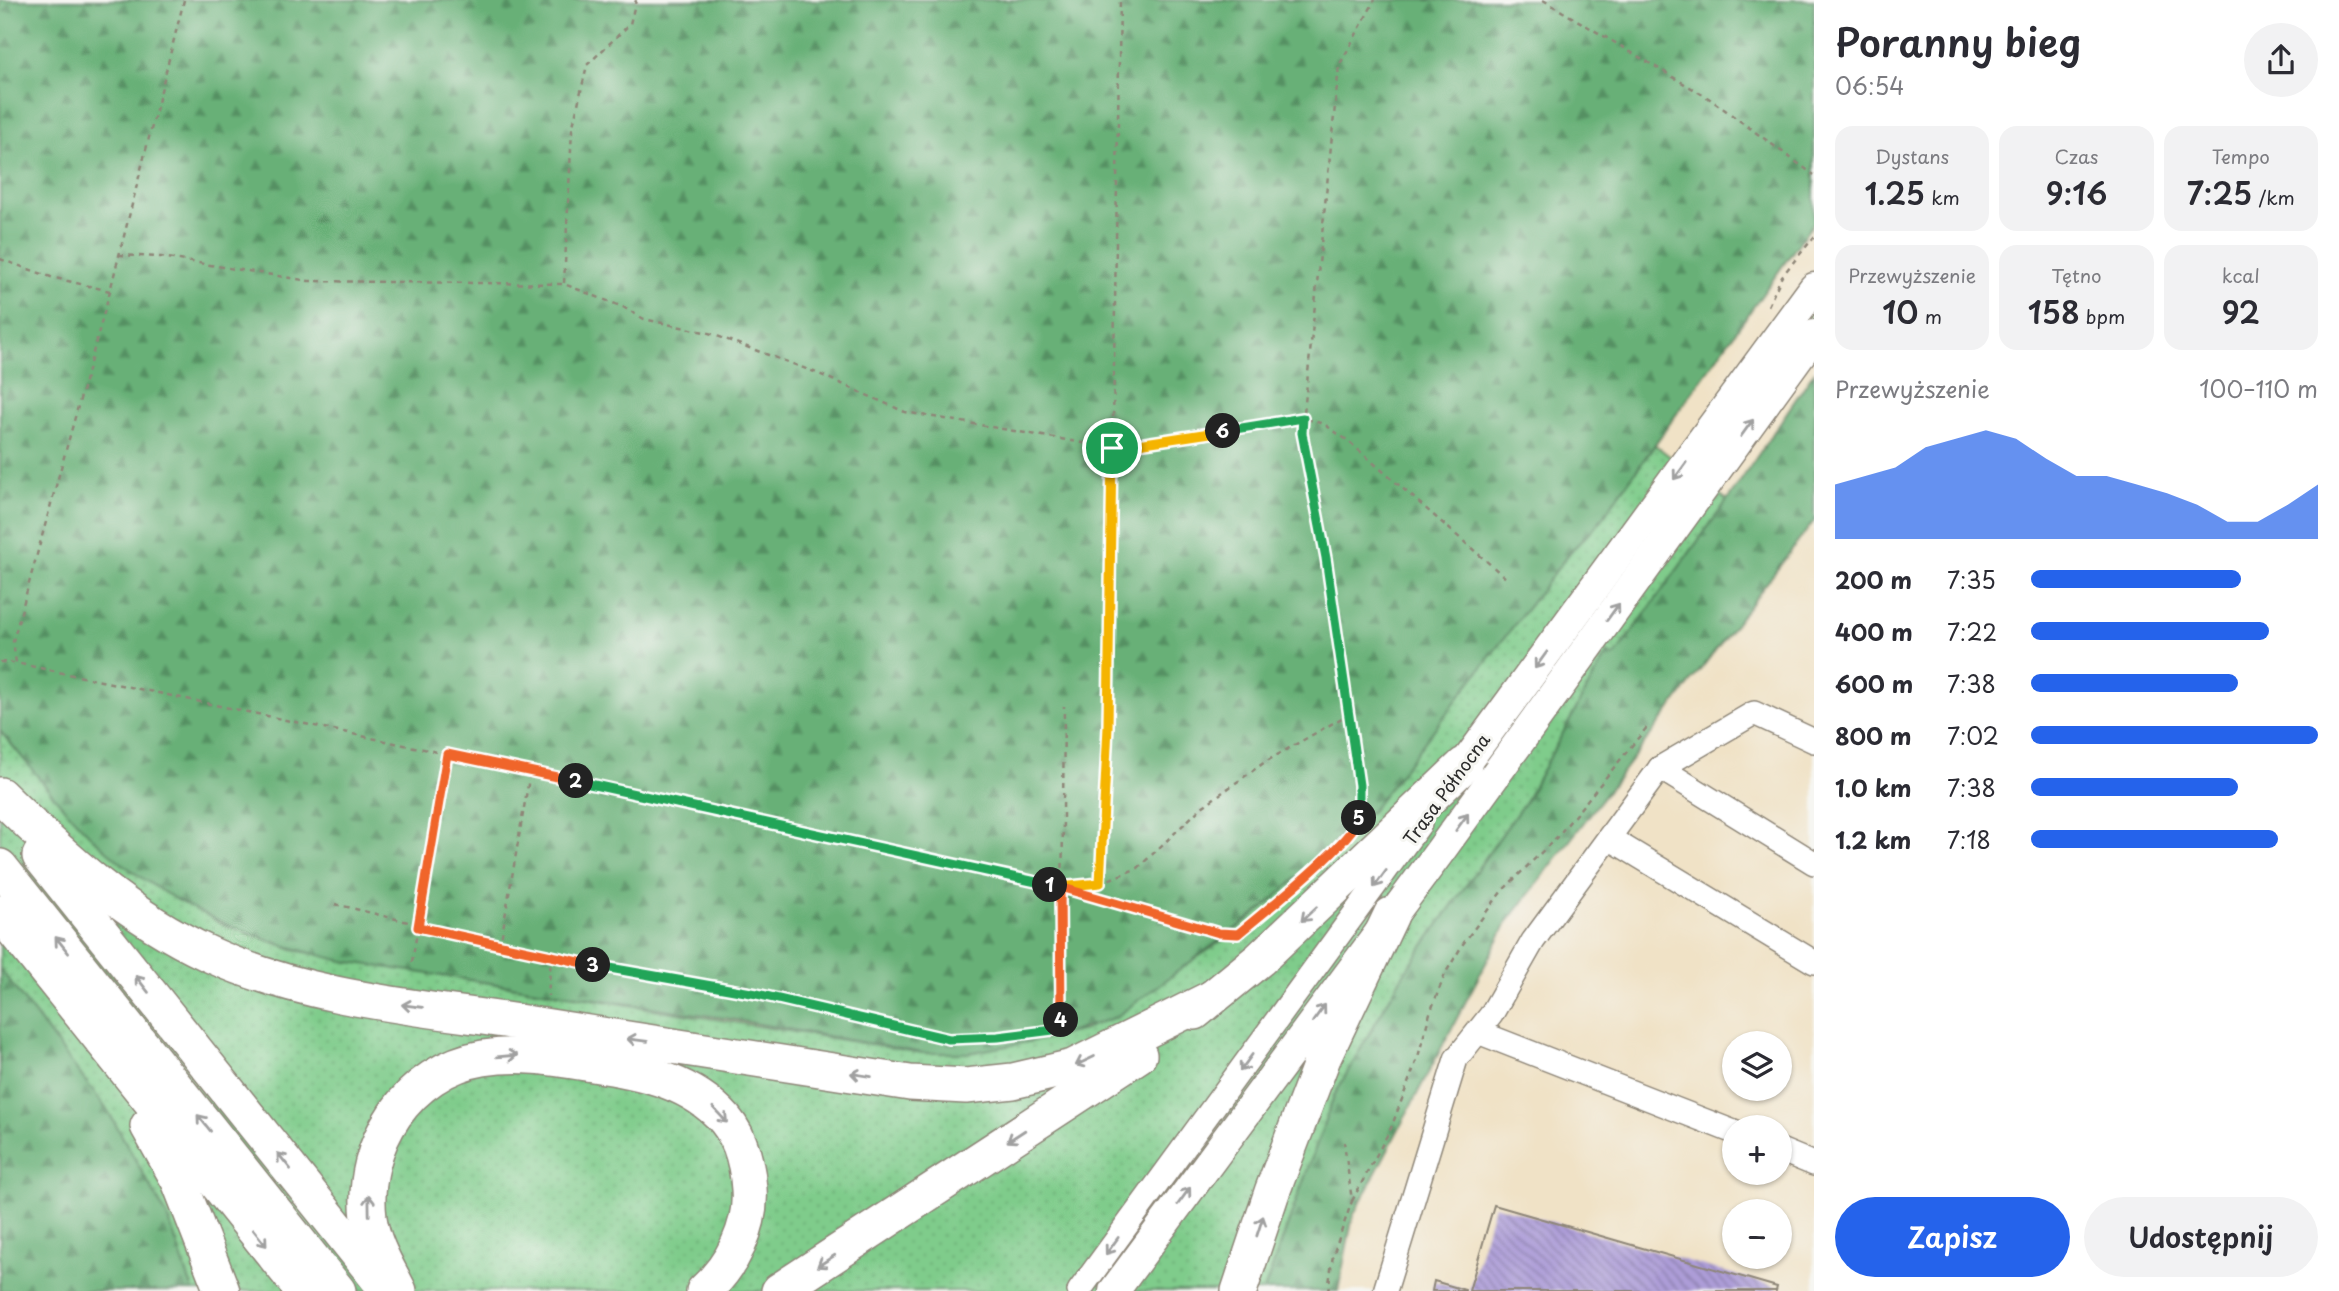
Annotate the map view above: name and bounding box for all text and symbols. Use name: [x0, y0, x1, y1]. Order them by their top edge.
text: Poranny bieg: [1835, 13, 2081, 70]
button: share: [2244, 23, 2318, 97]
text: 06:54: [1835, 68, 1904, 103]
text: Dystans: [1875, 142, 1949, 170]
text: Czas: [2054, 142, 2099, 170]
text: Tempo: [2212, 142, 2270, 170]
text: 1.25: [1865, 170, 1925, 215]
text: 9:16: [2046, 170, 2107, 215]
text: 7:25: [2187, 170, 2252, 215]
text: km: [1925, 183, 1960, 211]
text: /km: [2252, 183, 2295, 211]
text: Przewyższenie: [1848, 261, 1976, 289]
text: Tętno: [2051, 261, 2102, 289]
text: kcal: [2222, 261, 2260, 289]
text: 10: [1882, 289, 1919, 334]
text: 158: [2028, 289, 2080, 334]
text: 92: [2222, 289, 2260, 334]
text: m: [1919, 302, 1942, 330]
text: bpm: [2080, 302, 2125, 330]
text: Przewyższenie: [1835, 371, 1990, 406]
text: 100–110 m: [2199, 371, 2318, 406]
pin: 6: [1206, 414, 1240, 448]
text: 6: [1216, 416, 1229, 444]
pin: [1082, 418, 1142, 478]
one-way arrow: [1740, 419, 1754, 438]
icon: arrive: [1093, 429, 1131, 467]
one-way arrow: [1673, 461, 1687, 480]
text: 200 m: [1835, 562, 1912, 597]
text: 7:35: [1947, 562, 1996, 597]
one-way arrow: [1606, 603, 1620, 622]
text: 400 m: [1835, 614, 1913, 649]
text: 7:22: [1947, 614, 1997, 649]
one-way arrow: [1534, 650, 1548, 669]
text: 600 m: [1835, 666, 1913, 701]
text: 7:38: [1947, 666, 1996, 701]
text: 800 m: [1835, 718, 1912, 753]
text: 7:02: [1947, 718, 1999, 753]
street label: Trasa Północna: [1396, 727, 1496, 851]
pin: 2: [558, 764, 594, 798]
text: 2: [569, 766, 582, 794]
text: 1.0 km: [1835, 770, 1912, 805]
text: 7:38: [1947, 770, 1996, 805]
pin: 5: [1342, 800, 1376, 836]
text: 5: [1352, 803, 1365, 831]
one-way arrow: [1454, 812, 1469, 831]
text: 1.2 km: [1835, 822, 1911, 857]
text: 7:18: [1947, 822, 1991, 857]
pin: 1: [1032, 868, 1068, 903]
one-way arrow: [1373, 869, 1387, 888]
text: 1: [1045, 870, 1054, 898]
one-way arrow: [1300, 906, 1318, 922]
one-way arrow: [55, 936, 70, 955]
pin: 3: [576, 948, 610, 982]
text: 3: [586, 950, 599, 978]
one-way arrow: [134, 975, 149, 993]
one-way arrow: [401, 1000, 423, 1013]
pin: 4: [1044, 1002, 1078, 1038]
one-way arrow: [1311, 1004, 1326, 1023]
text: 4: [1054, 1005, 1067, 1033]
map controls: [1722, 1031, 1792, 1269]
button: layers: [1722, 1031, 1792, 1101]
one-way arrow: [626, 1033, 648, 1046]
one-way arrow: [495, 1049, 517, 1062]
one-way arrow: [1238, 1053, 1253, 1071]
one-way arrow: [1075, 1055, 1096, 1069]
one-way arrow: [850, 1068, 873, 1081]
one-way arrow: [712, 1106, 728, 1124]
one-way arrow: [196, 1114, 212, 1132]
button: +: [1722, 1115, 1792, 1185]
one-way arrow: [1007, 1129, 1026, 1144]
one-way arrow: [276, 1153, 292, 1171]
one-way arrow: [1176, 1187, 1191, 1206]
one-way arrow: [362, 1193, 376, 1216]
button: Zapisz: [1835, 1197, 2070, 1277]
button: Udostępnij: [2084, 1197, 2318, 1277]
button: −: [1722, 1199, 1792, 1269]
one-way arrow: [1255, 1216, 1267, 1238]
one-way arrow: [252, 1228, 268, 1246]
one-way arrow: [1104, 1236, 1119, 1255]
one-way arrow: [816, 1254, 836, 1268]

